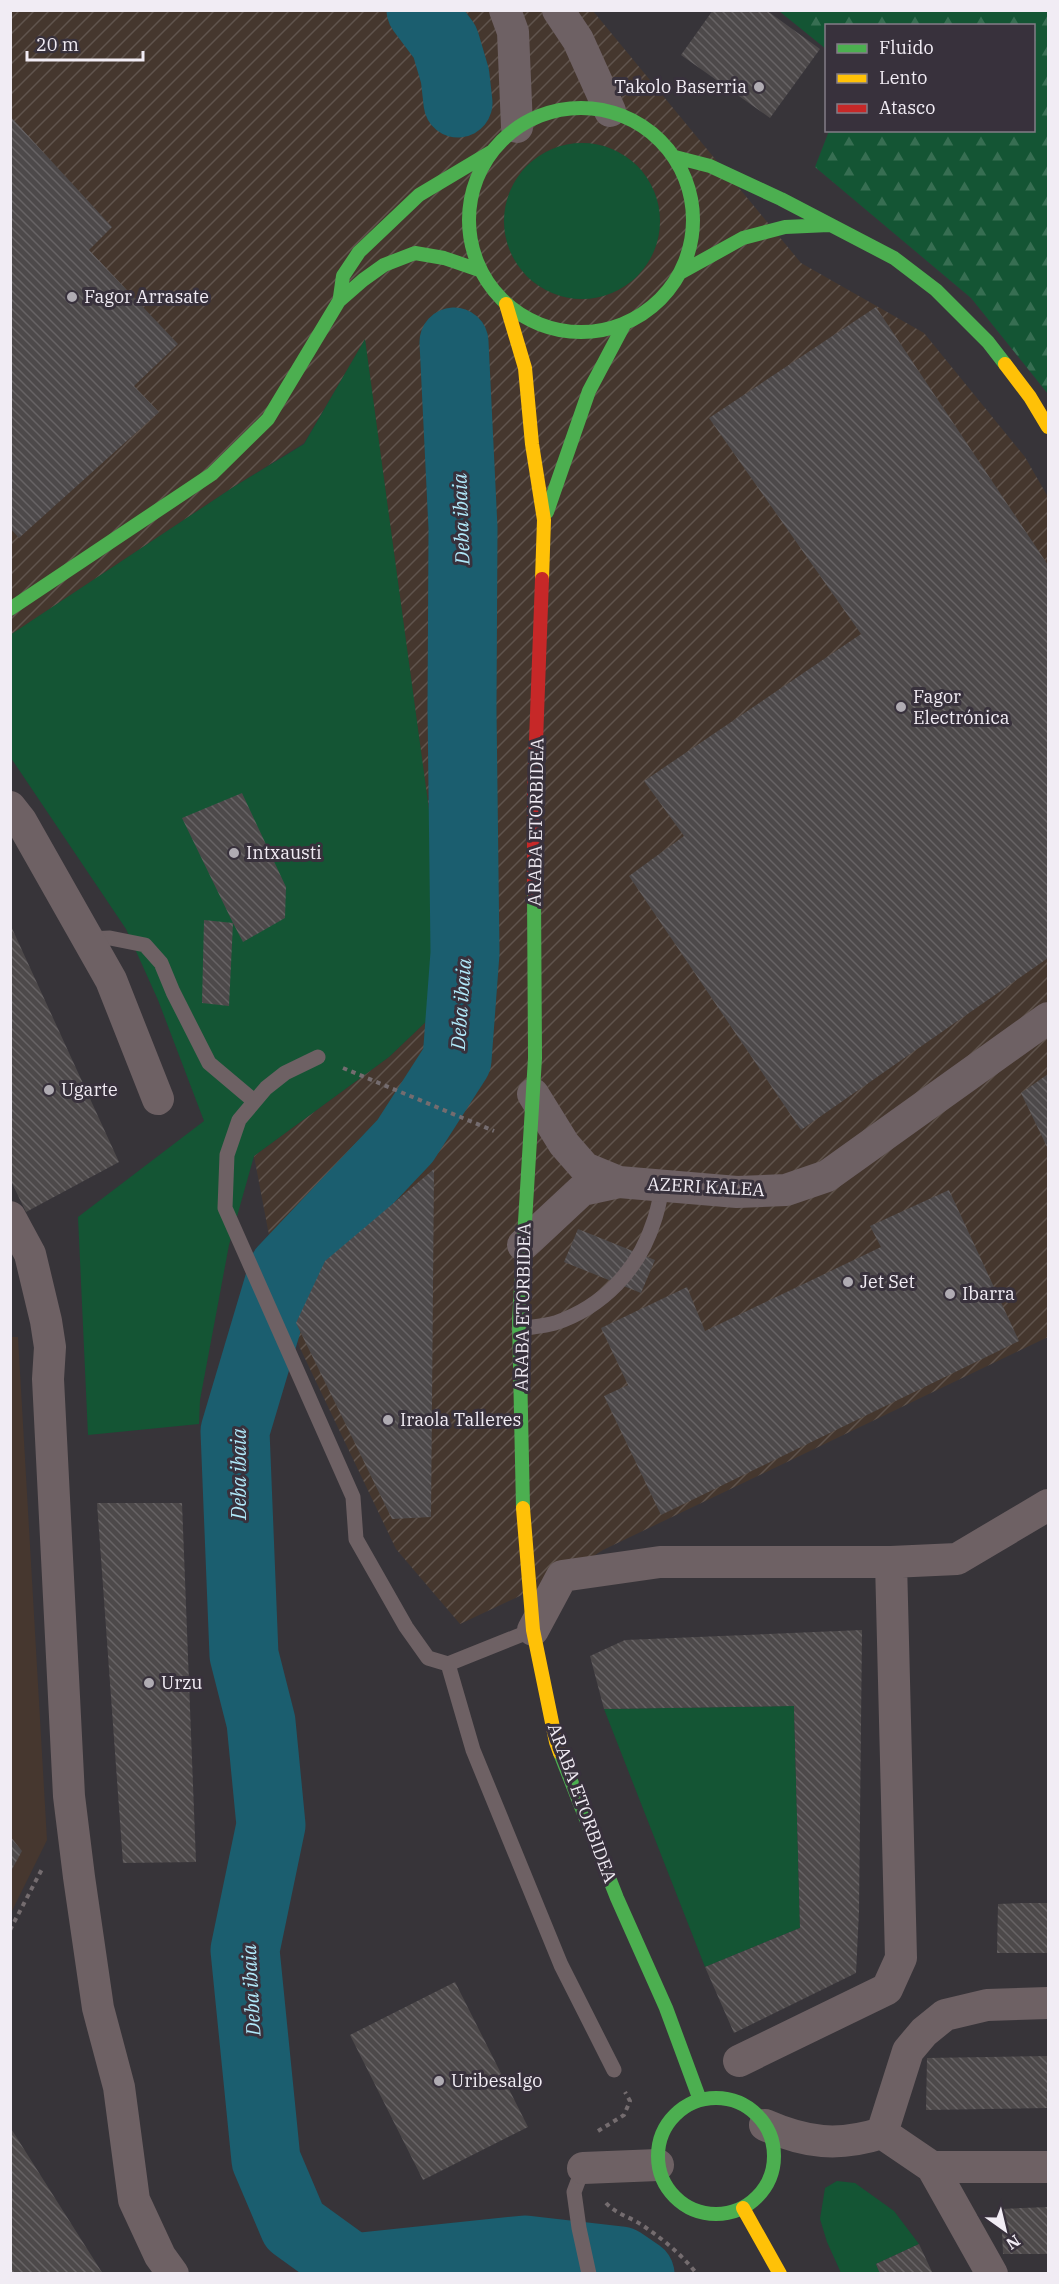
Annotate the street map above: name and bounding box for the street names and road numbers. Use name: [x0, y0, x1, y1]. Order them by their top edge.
street label: ARABA ETORBIDEA: [523, 737, 548, 906]
street label: AZERI KALEA: [647, 1172, 766, 1201]
street label: ARABA ETORBIDEA: [510, 1222, 535, 1391]
street label: ARABA ETORBIDEA: [543, 1720, 622, 1886]

